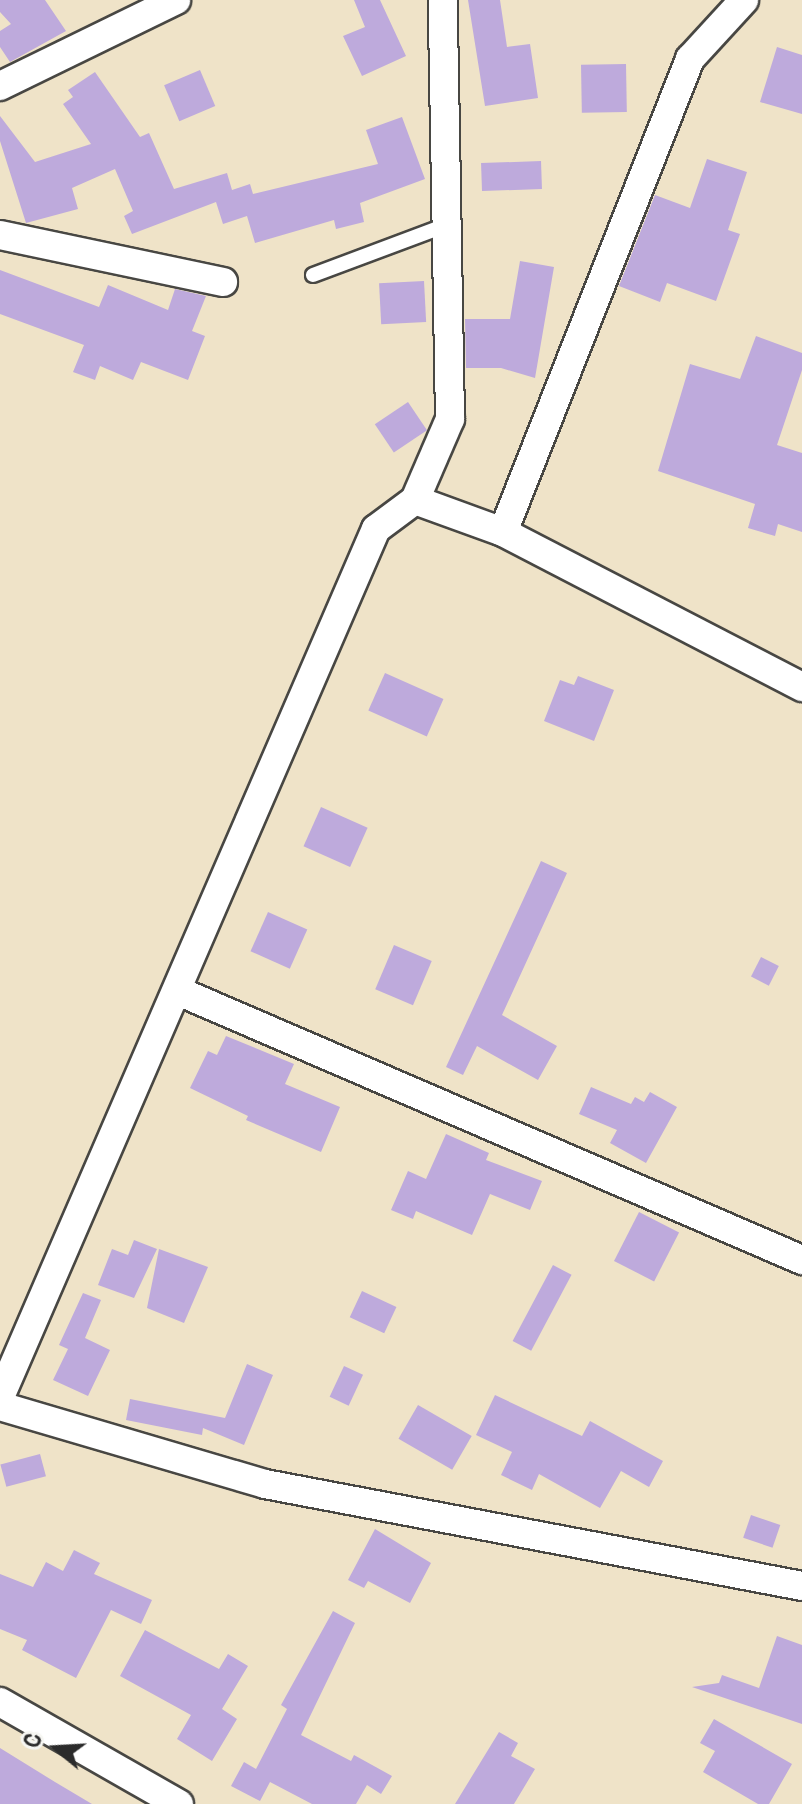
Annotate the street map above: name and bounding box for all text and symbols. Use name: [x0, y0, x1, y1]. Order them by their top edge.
north arrow: [16, 1708, 96, 1788]
text: С: [18, 1730, 49, 1751]

